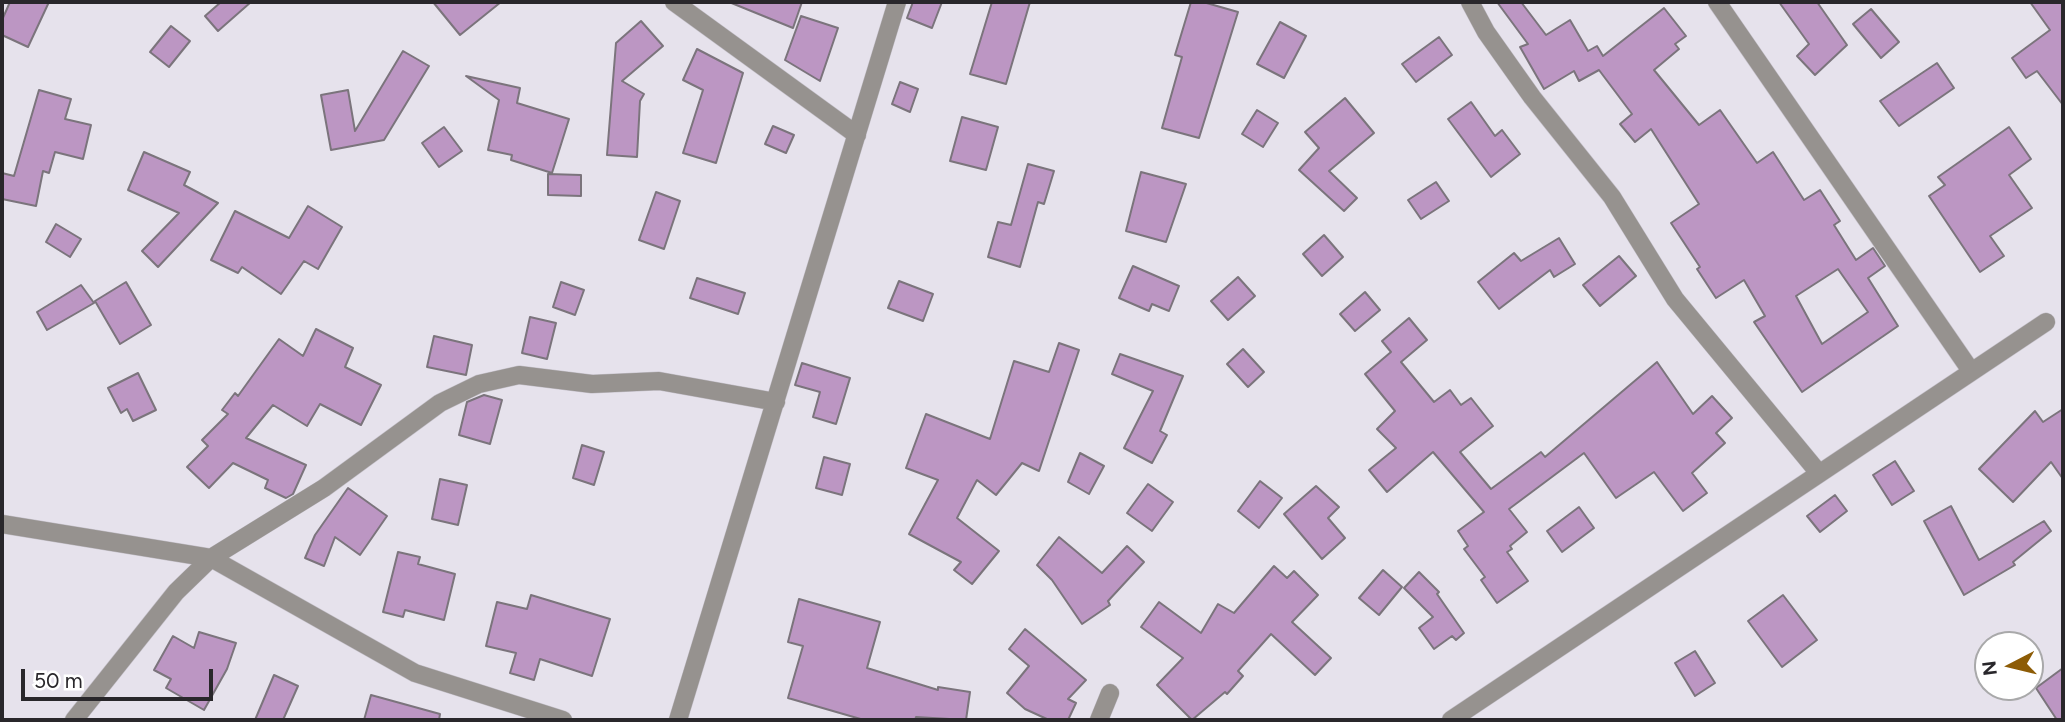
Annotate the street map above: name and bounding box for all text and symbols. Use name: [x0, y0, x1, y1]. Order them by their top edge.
north arrow: [1974, 631, 2044, 701]
scale bar: [24, 656, 217, 700]
text: N: [1977, 660, 2002, 677]
text: 50 m: [34, 668, 83, 693]

